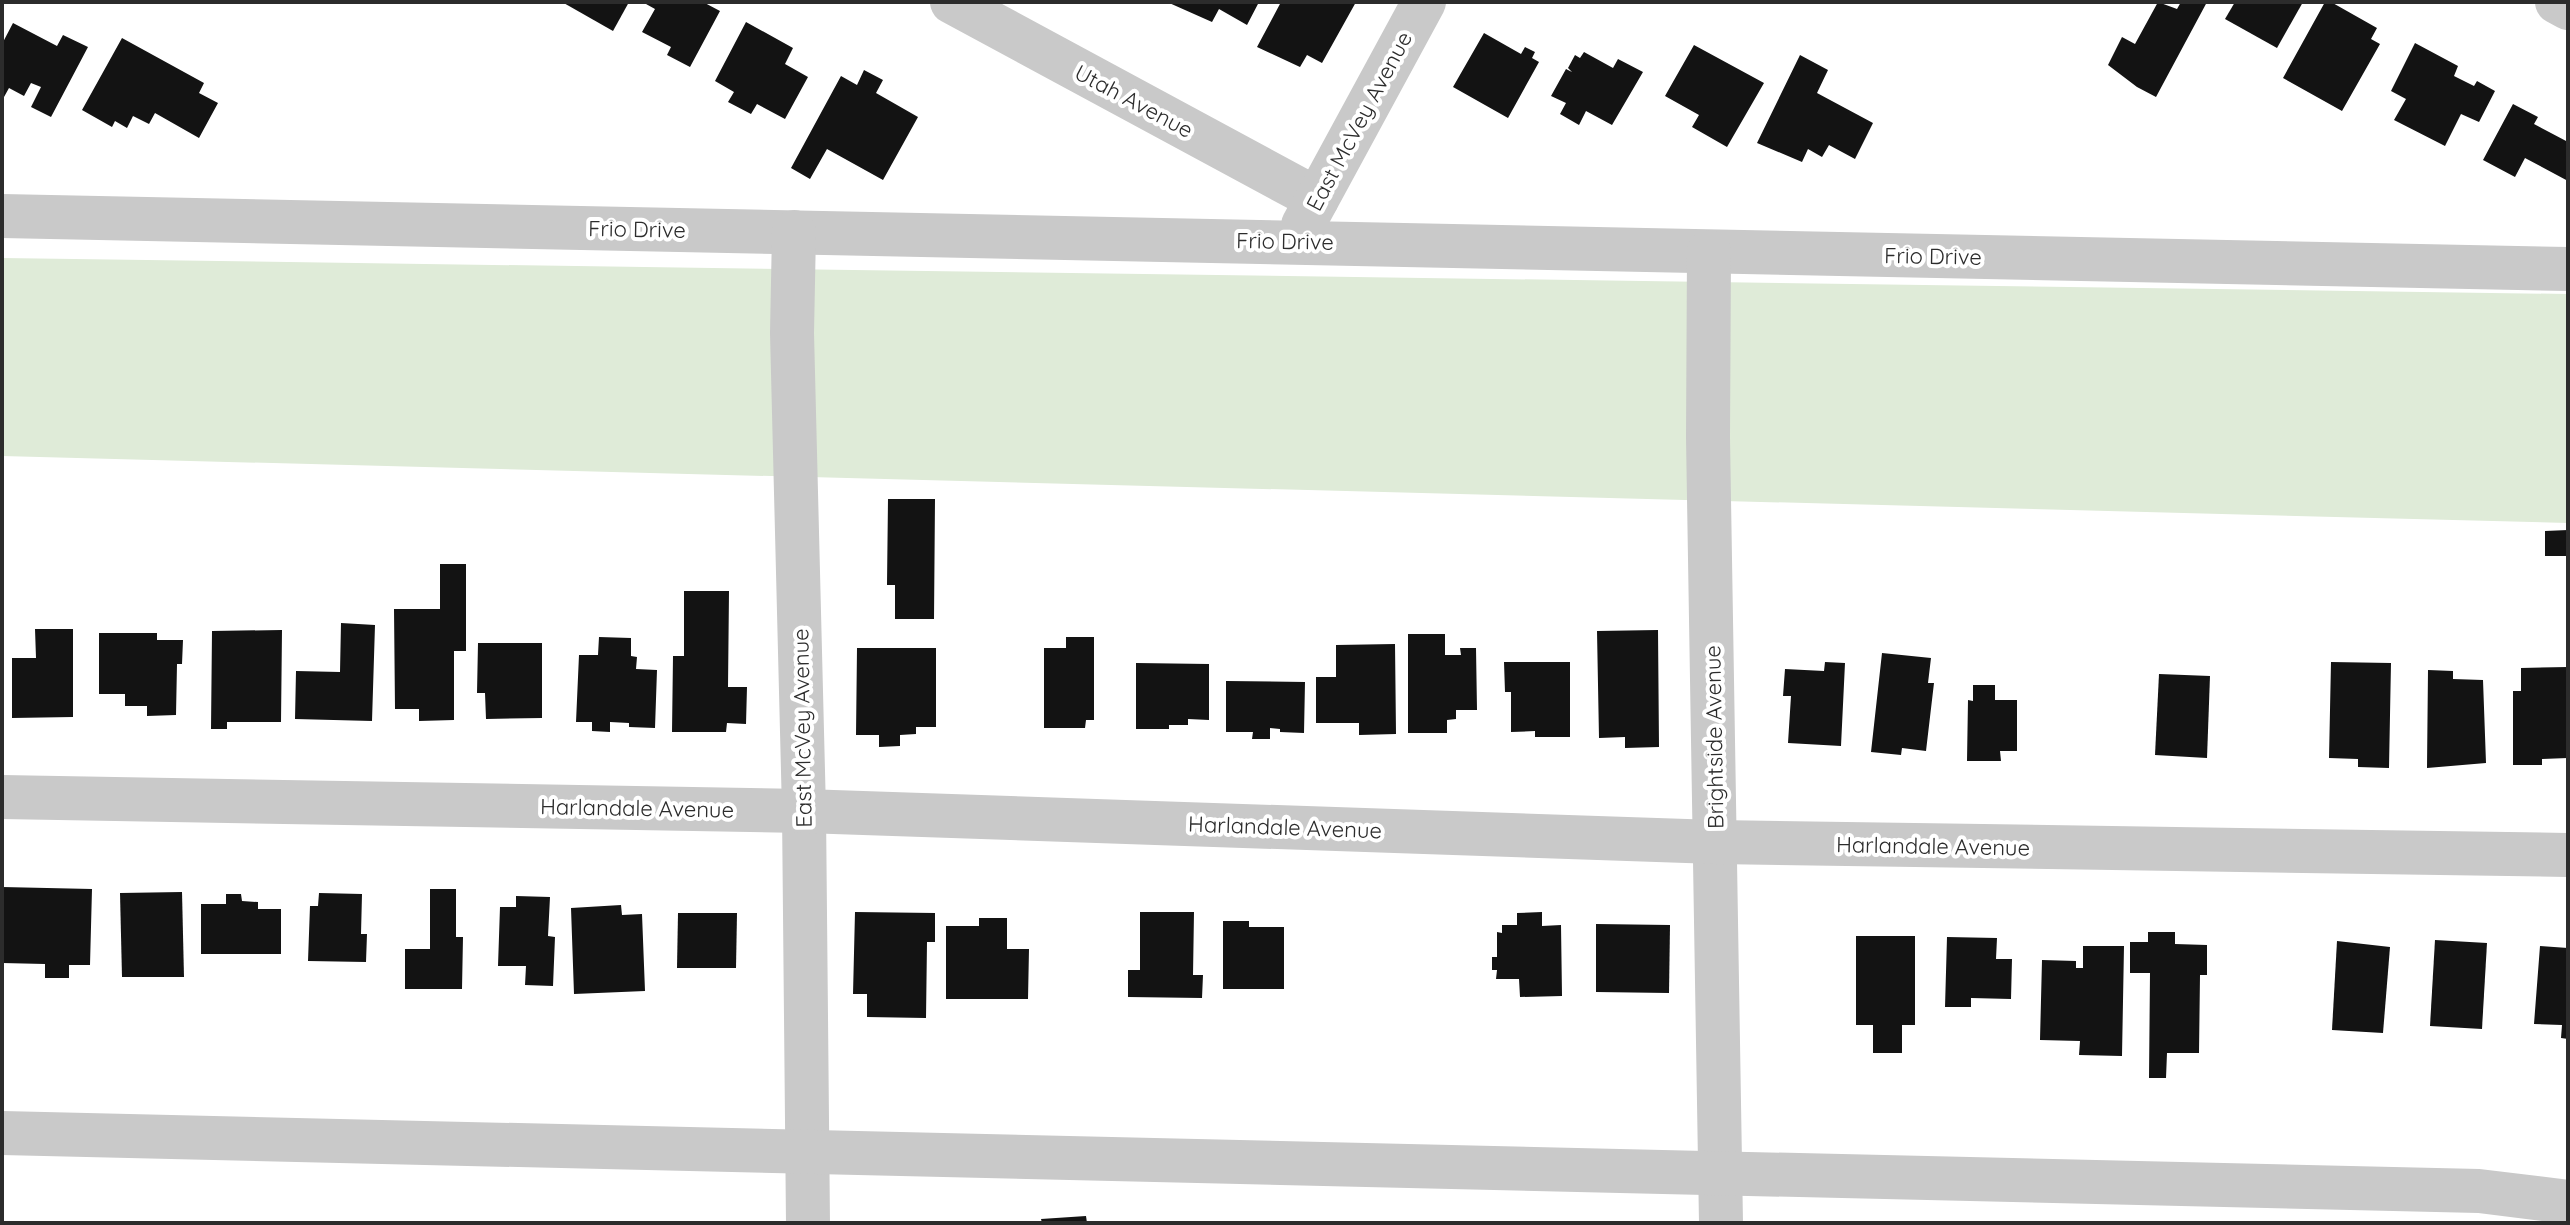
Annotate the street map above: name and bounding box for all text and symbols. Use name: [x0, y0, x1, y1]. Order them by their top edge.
street label: East McVey Avenue: [1300, 27, 1418, 215]
street label: Utah Avenue: [1070, 58, 1198, 144]
street label: Frio Drive: [588, 214, 686, 244]
street label: Frio Drive: [1236, 226, 1334, 256]
street label: Frio Drive: [1884, 241, 1982, 271]
street label: East McVey Avenue: [786, 628, 818, 828]
street label: Brightside Avenue: [1698, 645, 1730, 829]
street label: Harlandale Avenue: [540, 792, 734, 824]
street label: Harlandale Avenue: [1188, 810, 1382, 844]
street label: Harlandale Avenue: [1836, 830, 2030, 862]

